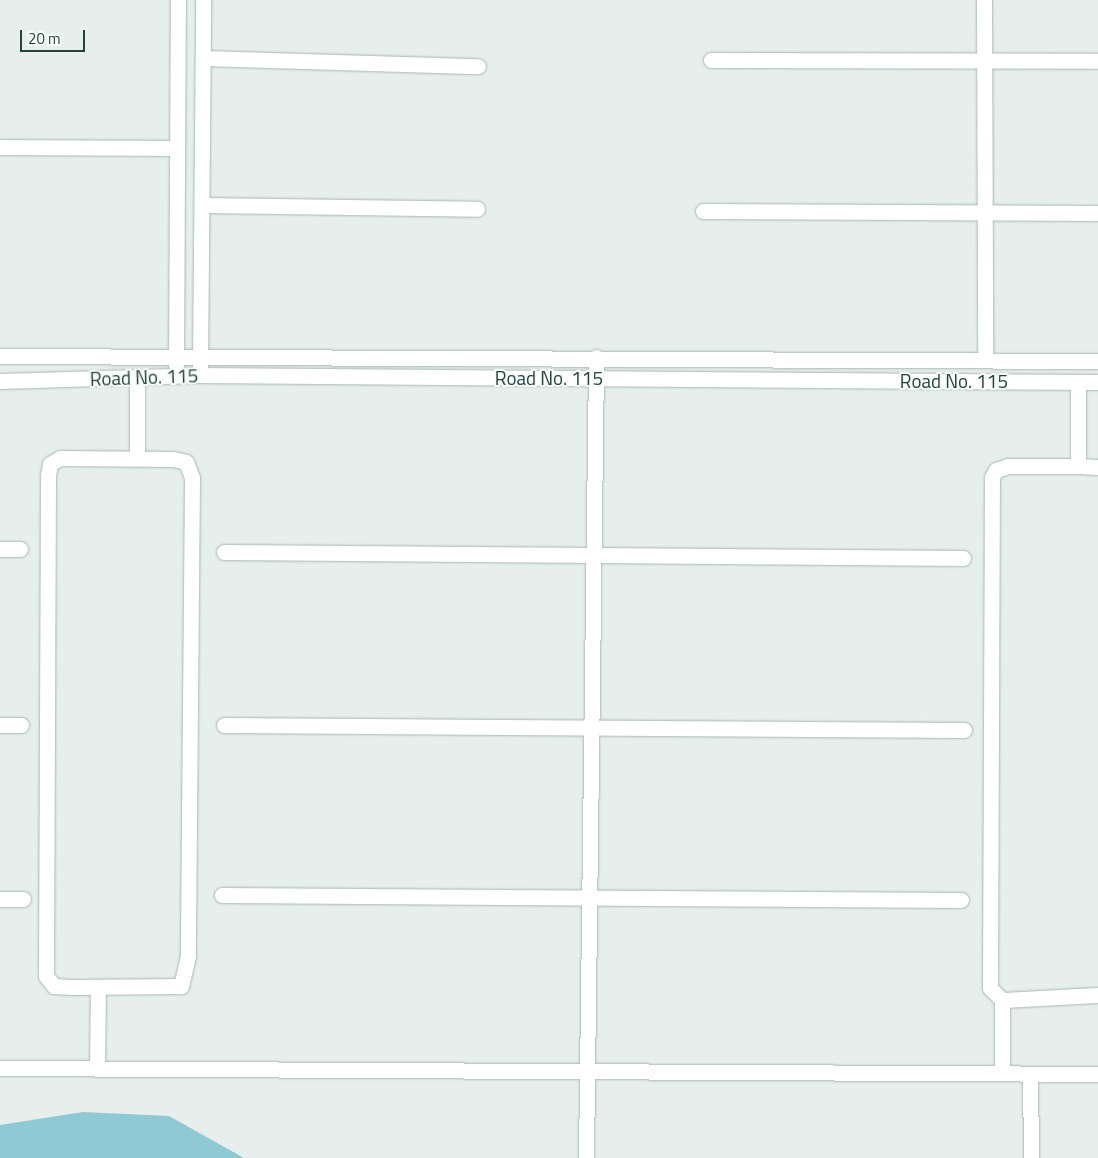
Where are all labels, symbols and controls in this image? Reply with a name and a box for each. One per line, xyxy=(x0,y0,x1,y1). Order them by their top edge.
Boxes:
scale bar xyxy=(22,20,88,52)
text: 20 m xyxy=(28,27,61,50)
street label: Road No. 115 xyxy=(89,364,199,390)
street label: Road No. 115 xyxy=(495,367,603,389)
street label: Road No. 115 xyxy=(900,370,1008,392)

